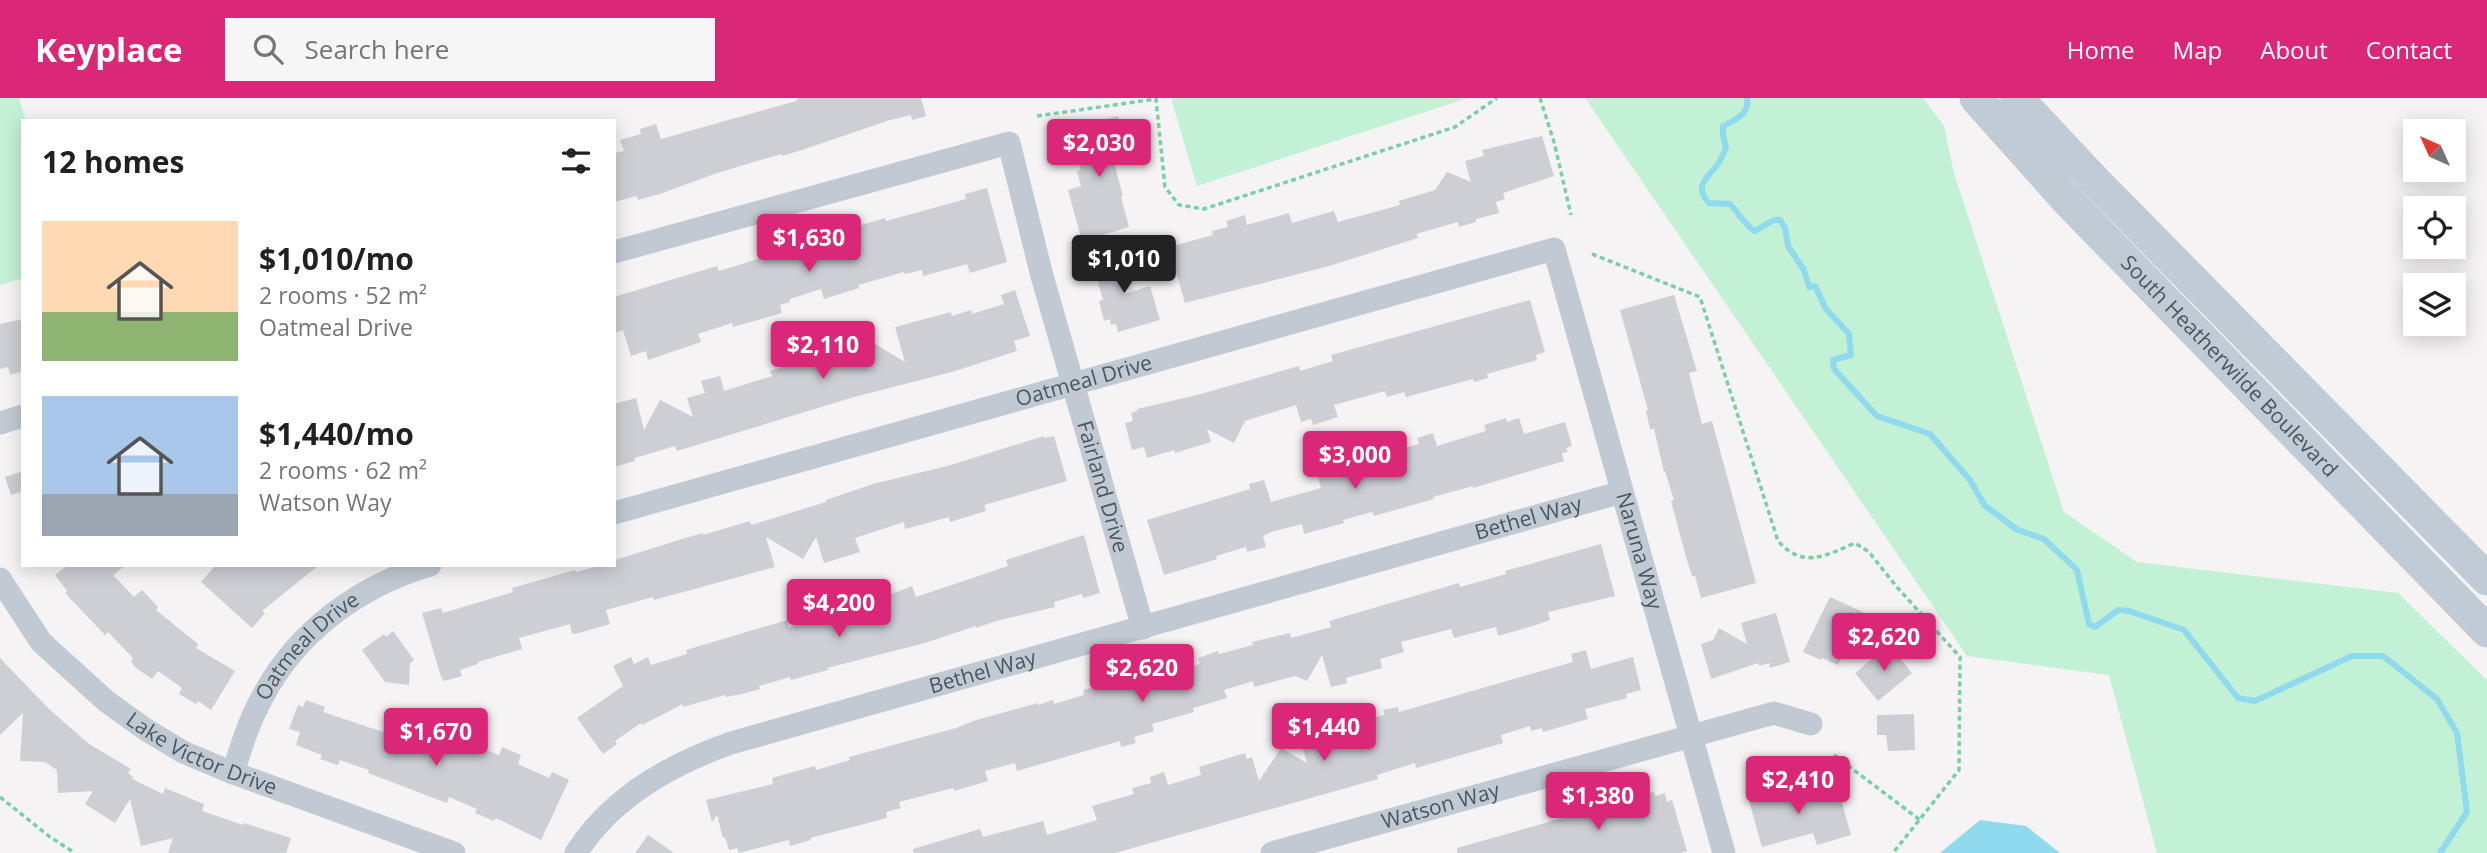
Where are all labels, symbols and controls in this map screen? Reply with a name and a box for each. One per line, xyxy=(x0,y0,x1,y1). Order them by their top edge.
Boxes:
search box xyxy=(225,18,715,81)
text: Keyplace xyxy=(35,27,183,72)
icon: search xyxy=(249,30,287,68)
text: Search here xyxy=(305,31,449,67)
text: Home xyxy=(2067,33,2135,66)
text: Map xyxy=(2173,33,2222,66)
text: About xyxy=(2260,33,2328,66)
text: Contact xyxy=(2366,33,2452,66)
north arrow xyxy=(2403,119,2466,182)
map controls xyxy=(2403,119,2466,336)
pin: $2,030 xyxy=(1042,120,1156,179)
text: $2,030 xyxy=(1063,126,1135,158)
text: 12 homes xyxy=(42,141,185,182)
icon: filters xyxy=(557,142,595,180)
button: locate xyxy=(2403,196,2466,259)
pin: $1,630 xyxy=(752,214,866,274)
text: $1,630 xyxy=(773,221,845,253)
pin: $1,010 xyxy=(1067,236,1181,295)
text: $1,010/mo xyxy=(259,238,414,279)
text: $1,010 xyxy=(1088,242,1160,274)
icon: home xyxy=(98,249,182,333)
street label: South Heatherwilde Boulevard xyxy=(2115,249,2344,483)
button: layers xyxy=(2403,273,2466,336)
text: 2 rooms · 52 m² xyxy=(259,279,427,311)
text: Oatmeal Drive xyxy=(259,311,413,343)
pin: $2,110 xyxy=(766,322,880,381)
text: $2,110 xyxy=(787,328,859,360)
street label: Oatmeal Drive xyxy=(1012,348,1155,413)
text: $1,440/mo xyxy=(259,413,414,454)
street label: Fairland Drive xyxy=(1071,417,1136,556)
icon: home xyxy=(98,424,182,508)
pin: $3,000 xyxy=(1298,432,1412,491)
text: $3,000 xyxy=(1319,438,1391,470)
text: 2 rooms · 62 m² xyxy=(259,454,427,486)
text: Watson Way xyxy=(259,486,392,518)
street label: Bethel Way xyxy=(1471,489,1585,546)
street label: Naruna Way xyxy=(1610,489,1670,613)
pin: $4,200 xyxy=(782,580,896,639)
street label: Oatmeal Drive xyxy=(248,585,364,705)
text: $4,200 xyxy=(803,586,875,618)
pin: $2,620 xyxy=(1827,614,1941,673)
text: $2,620 xyxy=(1848,620,1920,652)
street label: Bethel Way xyxy=(926,643,1040,700)
pin: $2,620 xyxy=(1085,644,1199,704)
text: $2,620 xyxy=(1106,651,1178,683)
pin: $1,440 xyxy=(1267,704,1381,763)
street label: Lake Victor Drive xyxy=(121,705,281,801)
pin: $1,670 xyxy=(379,708,493,768)
text: $1,440 xyxy=(1288,710,1360,742)
text: $1,670 xyxy=(400,715,472,747)
pin: $2,410 xyxy=(1741,756,1855,816)
text: $2,410 xyxy=(1762,763,1834,795)
pin: $1,380 xyxy=(1541,772,1655,832)
street label: Watson Way xyxy=(1378,775,1503,835)
text: $1,380 xyxy=(1562,779,1634,811)

